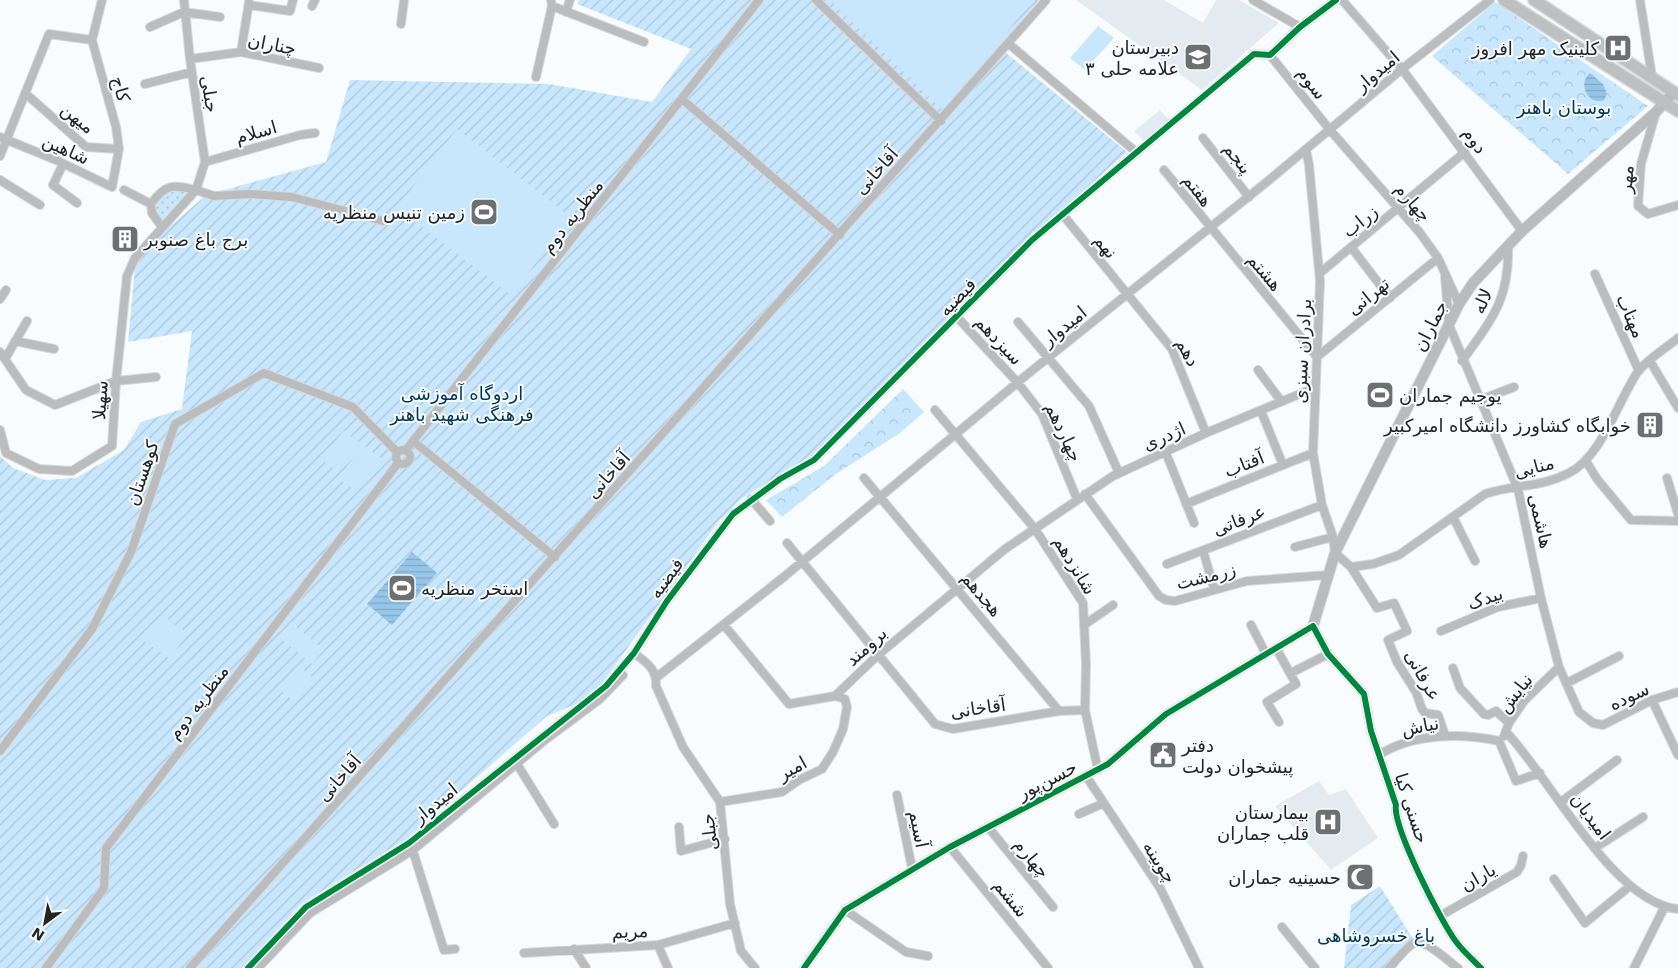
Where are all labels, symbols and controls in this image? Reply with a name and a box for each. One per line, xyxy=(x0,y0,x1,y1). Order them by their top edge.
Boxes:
street label: چناران xyxy=(246,29,298,59)
hospital icon: کلینیک مهر افروز xyxy=(1603,33,1633,63)
place label: دبیرستان علامه حلی ۳ xyxy=(1085,37,1179,79)
place label: کلینیک مهر افروز xyxy=(1471,38,1599,60)
school or university icon: دبیرستان علامه حلی ۳ xyxy=(1183,42,1213,72)
street label: امیدوار xyxy=(1350,46,1404,97)
street label: سوم xyxy=(1292,63,1331,104)
street label: کاج xyxy=(106,74,135,105)
street label: جبلی xyxy=(197,74,223,114)
park label: بوستان باهنر xyxy=(1516,97,1611,119)
street label: میهن xyxy=(56,98,99,139)
street label: اسلام xyxy=(233,116,279,148)
street label: دوم xyxy=(1457,123,1492,158)
street label: شاهین xyxy=(39,129,93,170)
street label: پنجم xyxy=(1218,138,1257,178)
street label: آقاخانی xyxy=(849,142,903,199)
street label: مهر xyxy=(1614,164,1639,195)
street label: هفتم xyxy=(1178,169,1217,211)
street label: منظریه دوم xyxy=(537,175,608,258)
street label: چهارم xyxy=(1390,178,1436,226)
sports icon: زمین تنیس منظریه xyxy=(469,197,499,227)
street label: زراب xyxy=(1338,200,1382,242)
place label: زمین تنیس منظریه xyxy=(323,202,465,224)
building icon: برج باغ صنوبر xyxy=(110,224,140,254)
place label: برج باغ صنوبر xyxy=(143,229,248,251)
street label: نهم xyxy=(1089,230,1122,263)
street label: هشتم xyxy=(1242,249,1287,296)
street label: تهرانی xyxy=(1343,273,1394,320)
street label: فیضیه xyxy=(934,274,980,320)
street label: لاله xyxy=(1467,285,1497,317)
street label: مهتاب xyxy=(1611,291,1650,342)
street label: جماران xyxy=(1408,297,1452,355)
street label: برادران سبزی xyxy=(1289,298,1316,404)
street label: امیدوار xyxy=(1036,302,1091,352)
street label: سیزدهم xyxy=(970,311,1027,370)
street label: دهم xyxy=(1171,334,1204,370)
street label: سهیلا xyxy=(88,380,113,421)
sports icon: یوجیم جماران xyxy=(1365,380,1395,410)
park label: اردوگاه آموزشی فرهنگی شهید باهنر xyxy=(389,382,534,426)
place label: یوجیم جماران xyxy=(1399,385,1502,407)
street label: چهاردهم xyxy=(1040,399,1087,465)
building icon: خوابگاه کشاورز دانشگاه امیرکبیر xyxy=(1635,410,1665,440)
place label: خوابگاه کشاورز دانشگاه امیرکبیر xyxy=(1383,415,1631,437)
street label: اژدری xyxy=(1139,417,1189,455)
street label: کوهستان xyxy=(121,437,164,509)
street label: آفتاب xyxy=(1220,445,1268,482)
street label: آقاخانی xyxy=(581,446,635,503)
street label: منایی xyxy=(1512,452,1556,482)
street label: هاشمی xyxy=(1525,492,1557,550)
street label: عرفاتی xyxy=(1210,500,1269,541)
street label: شانزدهم xyxy=(1048,532,1101,599)
street label: فیضیه xyxy=(644,554,688,602)
street label: زرمشت xyxy=(1174,558,1238,594)
street label: هجدهم xyxy=(956,567,1007,621)
sports icon: استخر منظریه xyxy=(387,573,417,603)
place label: استخر منظریه xyxy=(421,578,528,600)
street label: بیدک xyxy=(1465,582,1505,614)
street label: برومند xyxy=(841,622,892,671)
street label: عرفانی xyxy=(1400,646,1445,705)
street label: منظریه دوم xyxy=(163,661,234,744)
street label: نیایش xyxy=(1493,669,1537,717)
street label: سوده xyxy=(1606,678,1653,715)
street label: آقاخانی xyxy=(949,693,1008,722)
street label: نیاش xyxy=(1399,712,1441,740)
place label: دفتر پیشخوان دولت xyxy=(1181,735,1293,778)
public building icon: دفتر پیشخوان دولت xyxy=(1148,740,1178,770)
street label: آقاخانی xyxy=(312,749,366,806)
street label: امیر xyxy=(773,752,811,786)
street label: حسن‌پور xyxy=(1013,756,1081,805)
street label: حسنی کیا xyxy=(1391,770,1433,846)
street label: امیدوار xyxy=(407,779,462,829)
street label: امیدیان xyxy=(1567,788,1615,844)
place label: بیمارستان قلب جماران xyxy=(1217,802,1309,844)
hospital icon: بیمارستان قلب جماران xyxy=(1313,807,1343,837)
street label: آسیم xyxy=(904,808,934,851)
street label: جبلی xyxy=(696,812,722,852)
street label: چهارم xyxy=(1009,834,1054,883)
street label: چوبینه xyxy=(1138,837,1181,888)
street label: یاران xyxy=(1457,859,1499,895)
mosque icon: حسینیه جماران xyxy=(1345,862,1375,892)
place label: حسینیه جماران xyxy=(1228,867,1341,888)
street label: ششم xyxy=(988,875,1033,922)
north arrow xyxy=(20,898,70,948)
street label: مریم xyxy=(611,920,649,943)
text: N xyxy=(29,924,47,944)
park label: باغ خسروشاهی xyxy=(1317,925,1435,947)

